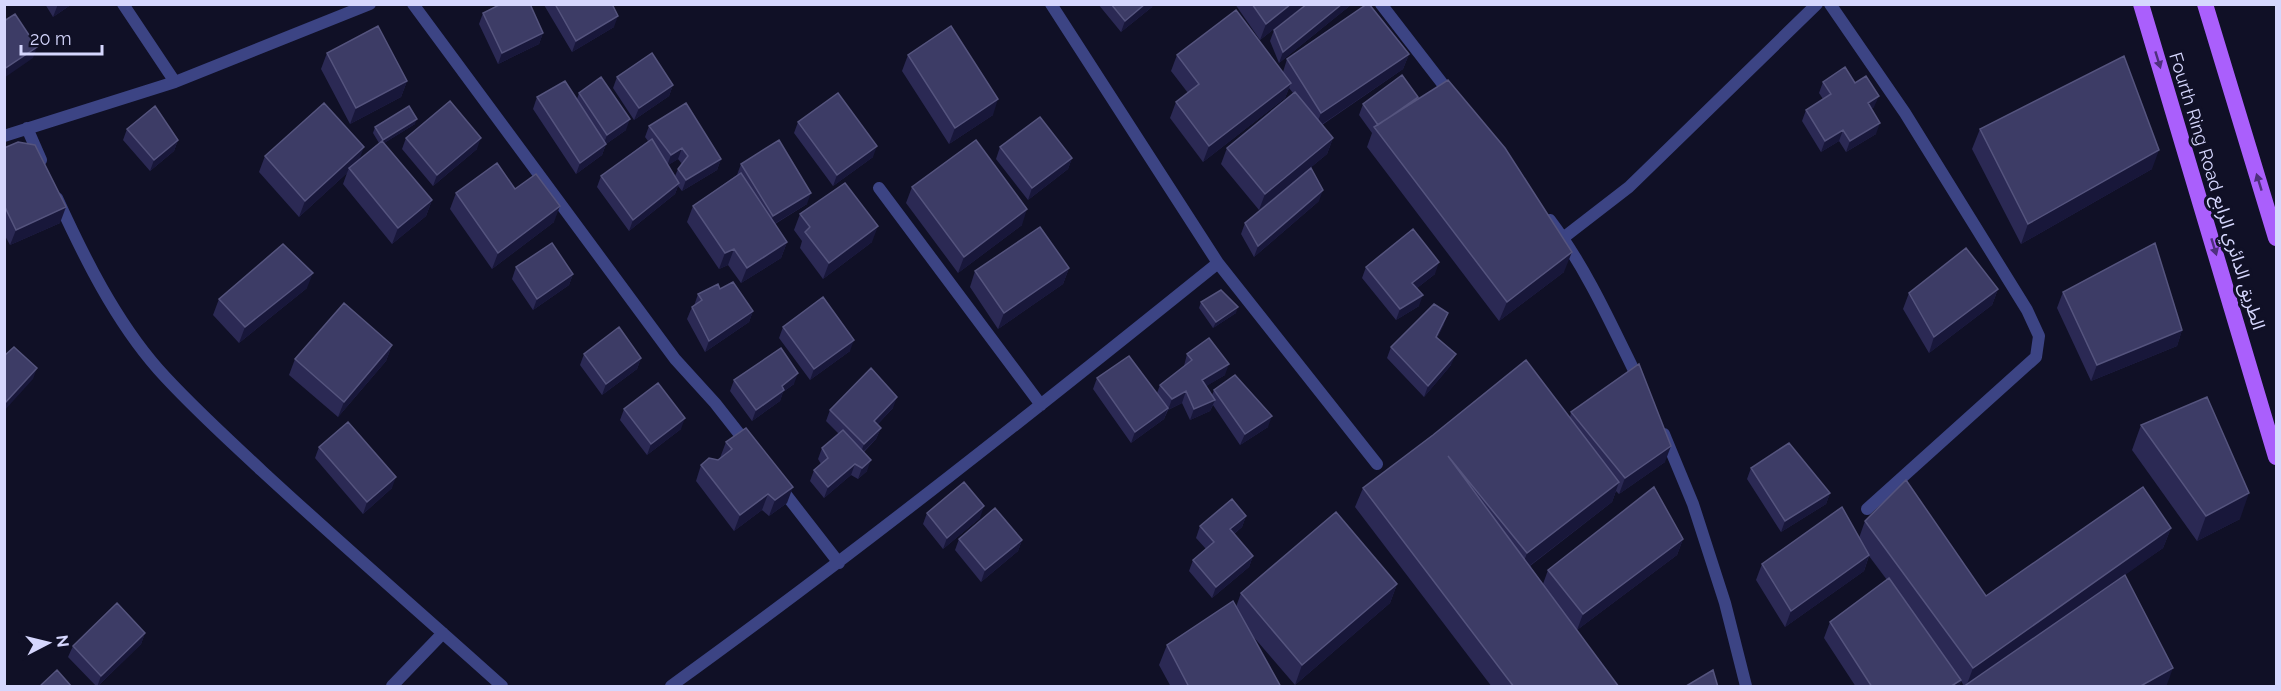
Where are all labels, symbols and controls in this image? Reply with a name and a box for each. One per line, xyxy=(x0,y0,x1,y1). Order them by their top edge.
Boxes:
scale bar xyxy=(21,18,102,56)
text: 20 m xyxy=(30,28,72,49)
street label: Fourth Ring Road الطريق الدائري الرابع xyxy=(2161,50,2270,333)
one-way arrow xyxy=(2154,52,2163,70)
one-way arrow xyxy=(2254,173,2263,191)
one-way arrow xyxy=(2210,238,2219,256)
north arrow xyxy=(18,613,78,673)
text: N xyxy=(52,634,73,648)

